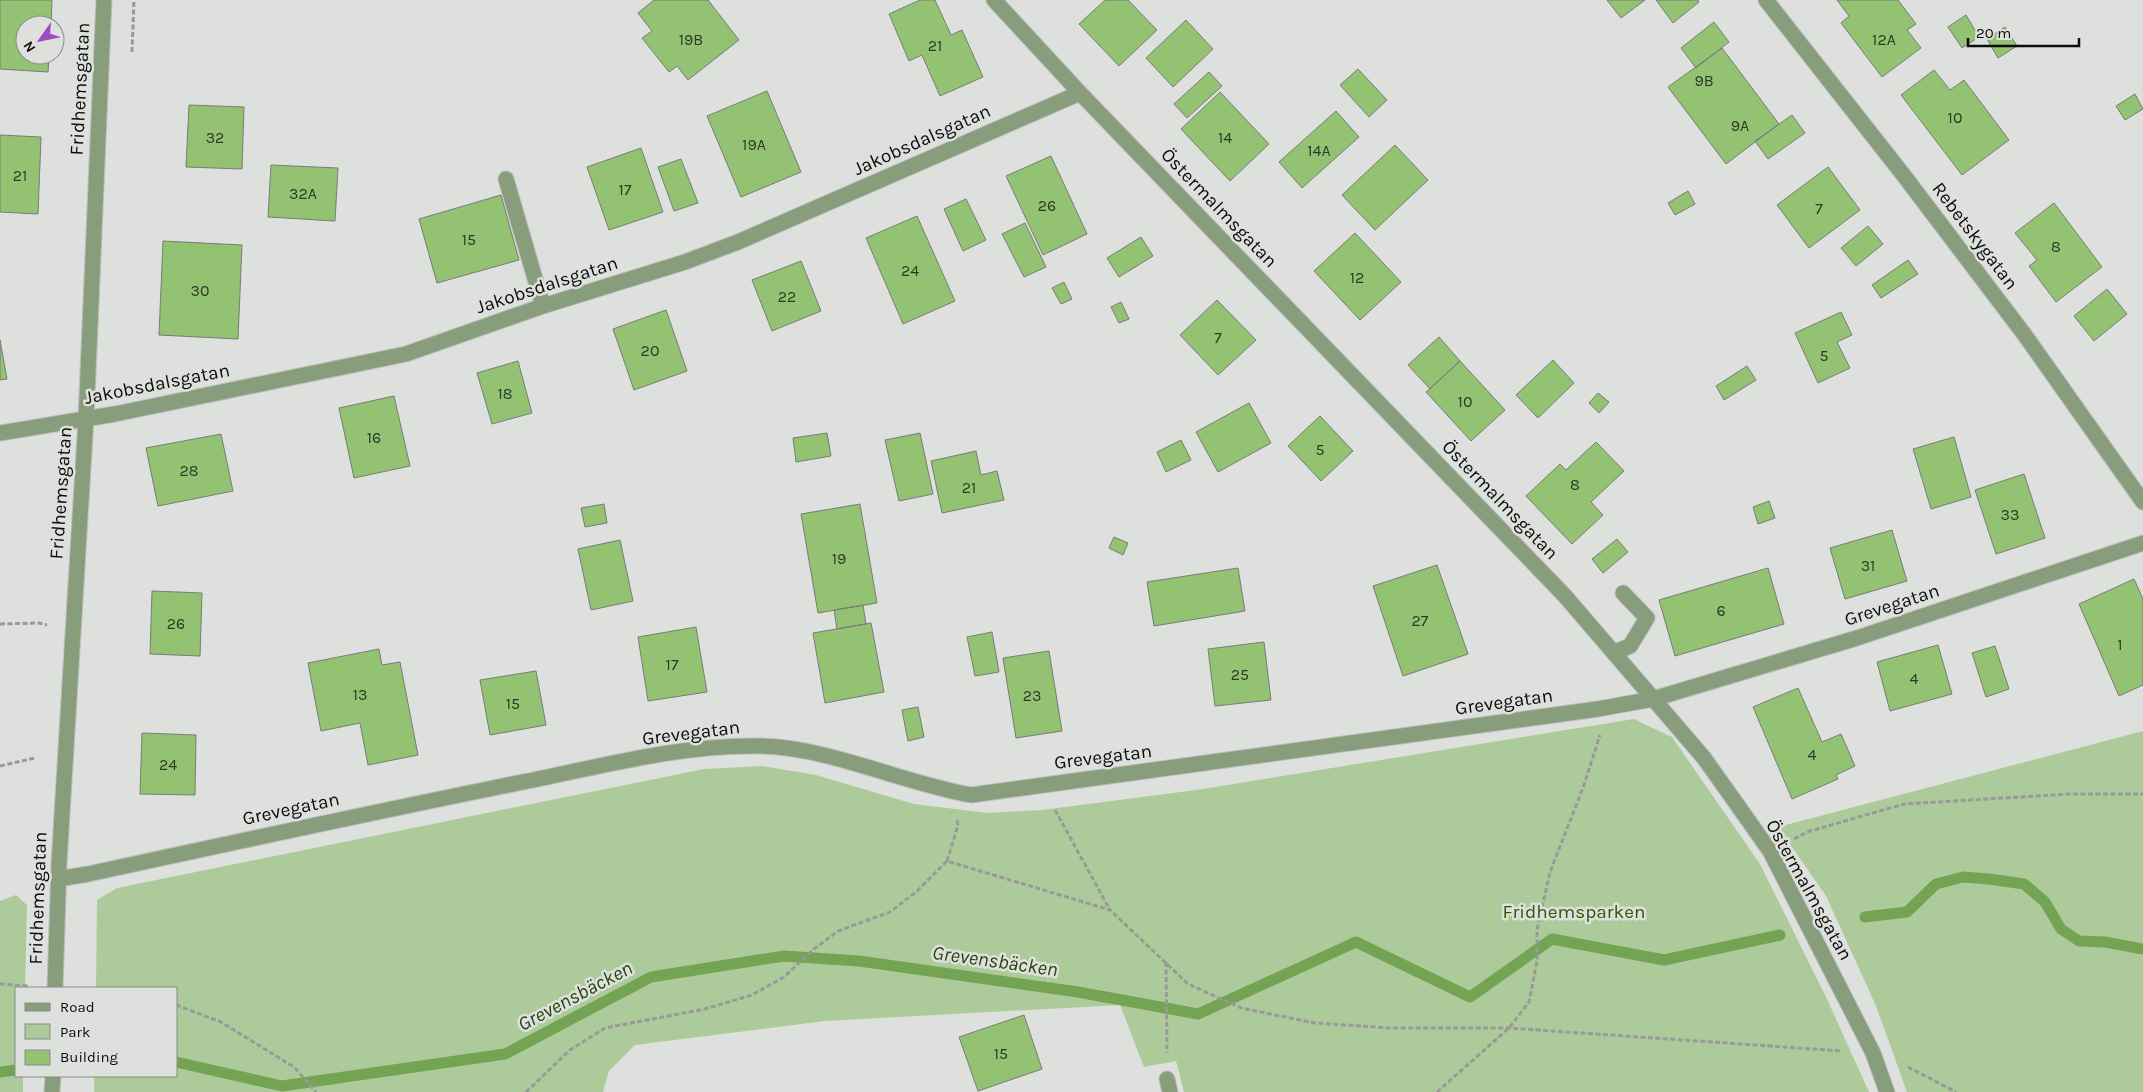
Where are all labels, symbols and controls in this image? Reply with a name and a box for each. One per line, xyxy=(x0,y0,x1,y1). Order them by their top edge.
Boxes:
north arrow xyxy=(15,15,65,65)
scale bar xyxy=(1968,15,2079,47)
street label: Fridhemsgatan xyxy=(66,22,94,156)
text: 20 m xyxy=(1976,24,2011,42)
house number: 19B xyxy=(679,30,703,49)
house number: 12A xyxy=(1872,30,1896,49)
house number: 21 xyxy=(928,36,942,55)
text: N xyxy=(20,38,39,56)
house number: 9B xyxy=(1694,71,1714,90)
street label: Jakobsdalsgatan xyxy=(850,100,994,180)
house number: 10 xyxy=(1948,108,1962,127)
house number: 9A xyxy=(1731,116,1749,135)
house number: 32 xyxy=(206,128,224,147)
house number: 14 xyxy=(1218,128,1232,147)
house number: 19A xyxy=(742,135,766,154)
house number: 14A xyxy=(1307,141,1331,160)
street label: Östermalmsgatan xyxy=(1156,144,1282,272)
house number: 21 xyxy=(13,166,27,185)
street label: Rebetskygatan xyxy=(1927,178,2023,294)
house number: 17 xyxy=(619,180,632,199)
house number: 32A xyxy=(289,184,317,203)
house number: 26 xyxy=(1038,196,1056,215)
house number: 7 xyxy=(1815,199,1823,218)
house number: 15 xyxy=(462,230,476,249)
house number: 8 xyxy=(2051,237,2061,256)
street label: Jakobsdalsgatan xyxy=(473,252,621,318)
house number: 24 xyxy=(901,261,919,280)
house number: 12 xyxy=(1350,268,1364,287)
house number: 30 xyxy=(191,281,209,300)
house number: 22 xyxy=(778,287,796,306)
house number: 7 xyxy=(1214,328,1222,347)
house number: 20 xyxy=(641,341,659,360)
house number: 5 xyxy=(1819,346,1829,365)
street label: Jakobsdalsgatan xyxy=(82,359,232,409)
house number: 18 xyxy=(497,384,513,403)
house number: 10 xyxy=(1458,392,1472,411)
street label: Fridhemsgatan xyxy=(45,426,77,560)
house number: 16 xyxy=(367,428,381,447)
street label: Östermalmsgatan xyxy=(1437,436,1563,564)
house number: 5 xyxy=(1315,440,1325,459)
house number: 28 xyxy=(179,461,199,480)
house number: 8 xyxy=(1570,475,1580,494)
house number: 21 xyxy=(962,478,976,497)
house number: 33 xyxy=(2001,505,2019,524)
house number: 19 xyxy=(832,549,846,568)
house number: 31 xyxy=(1861,556,1875,575)
street label: Grevegatan xyxy=(1842,579,1942,631)
house number: 6 xyxy=(1716,601,1726,620)
house number: 27 xyxy=(1412,611,1429,630)
house number: 26 xyxy=(167,614,185,633)
house number: 1 xyxy=(2117,635,2123,654)
house number: 17 xyxy=(666,655,679,674)
house number: 25 xyxy=(1231,665,1249,684)
house number: 4 xyxy=(1910,669,1919,688)
street label: Grevegatan xyxy=(1454,684,1554,720)
house number: 13 xyxy=(353,685,367,704)
house number: 23 xyxy=(1023,686,1041,705)
house number: 15 xyxy=(506,694,520,713)
street label: Grevegatan xyxy=(641,716,741,750)
street label: Grevegatan xyxy=(1053,740,1153,774)
house number: 4 xyxy=(1808,745,1817,764)
house number: 24 xyxy=(159,755,177,774)
street label: Grevegatan xyxy=(241,788,341,830)
street label: Östermalmsgatan xyxy=(1761,816,1857,964)
street label: Fridhemsgatan xyxy=(25,831,51,965)
park label: Fridhemsparken xyxy=(1502,901,1646,923)
water label: Grevensbäcken xyxy=(931,941,1059,981)
water label: Grevensbäcken xyxy=(514,956,636,1036)
legend xyxy=(15,987,178,1077)
text: Road xyxy=(60,998,95,1016)
text: Park xyxy=(60,1023,90,1041)
house number: 15 xyxy=(994,1044,1008,1063)
text: Building xyxy=(60,1048,118,1066)

